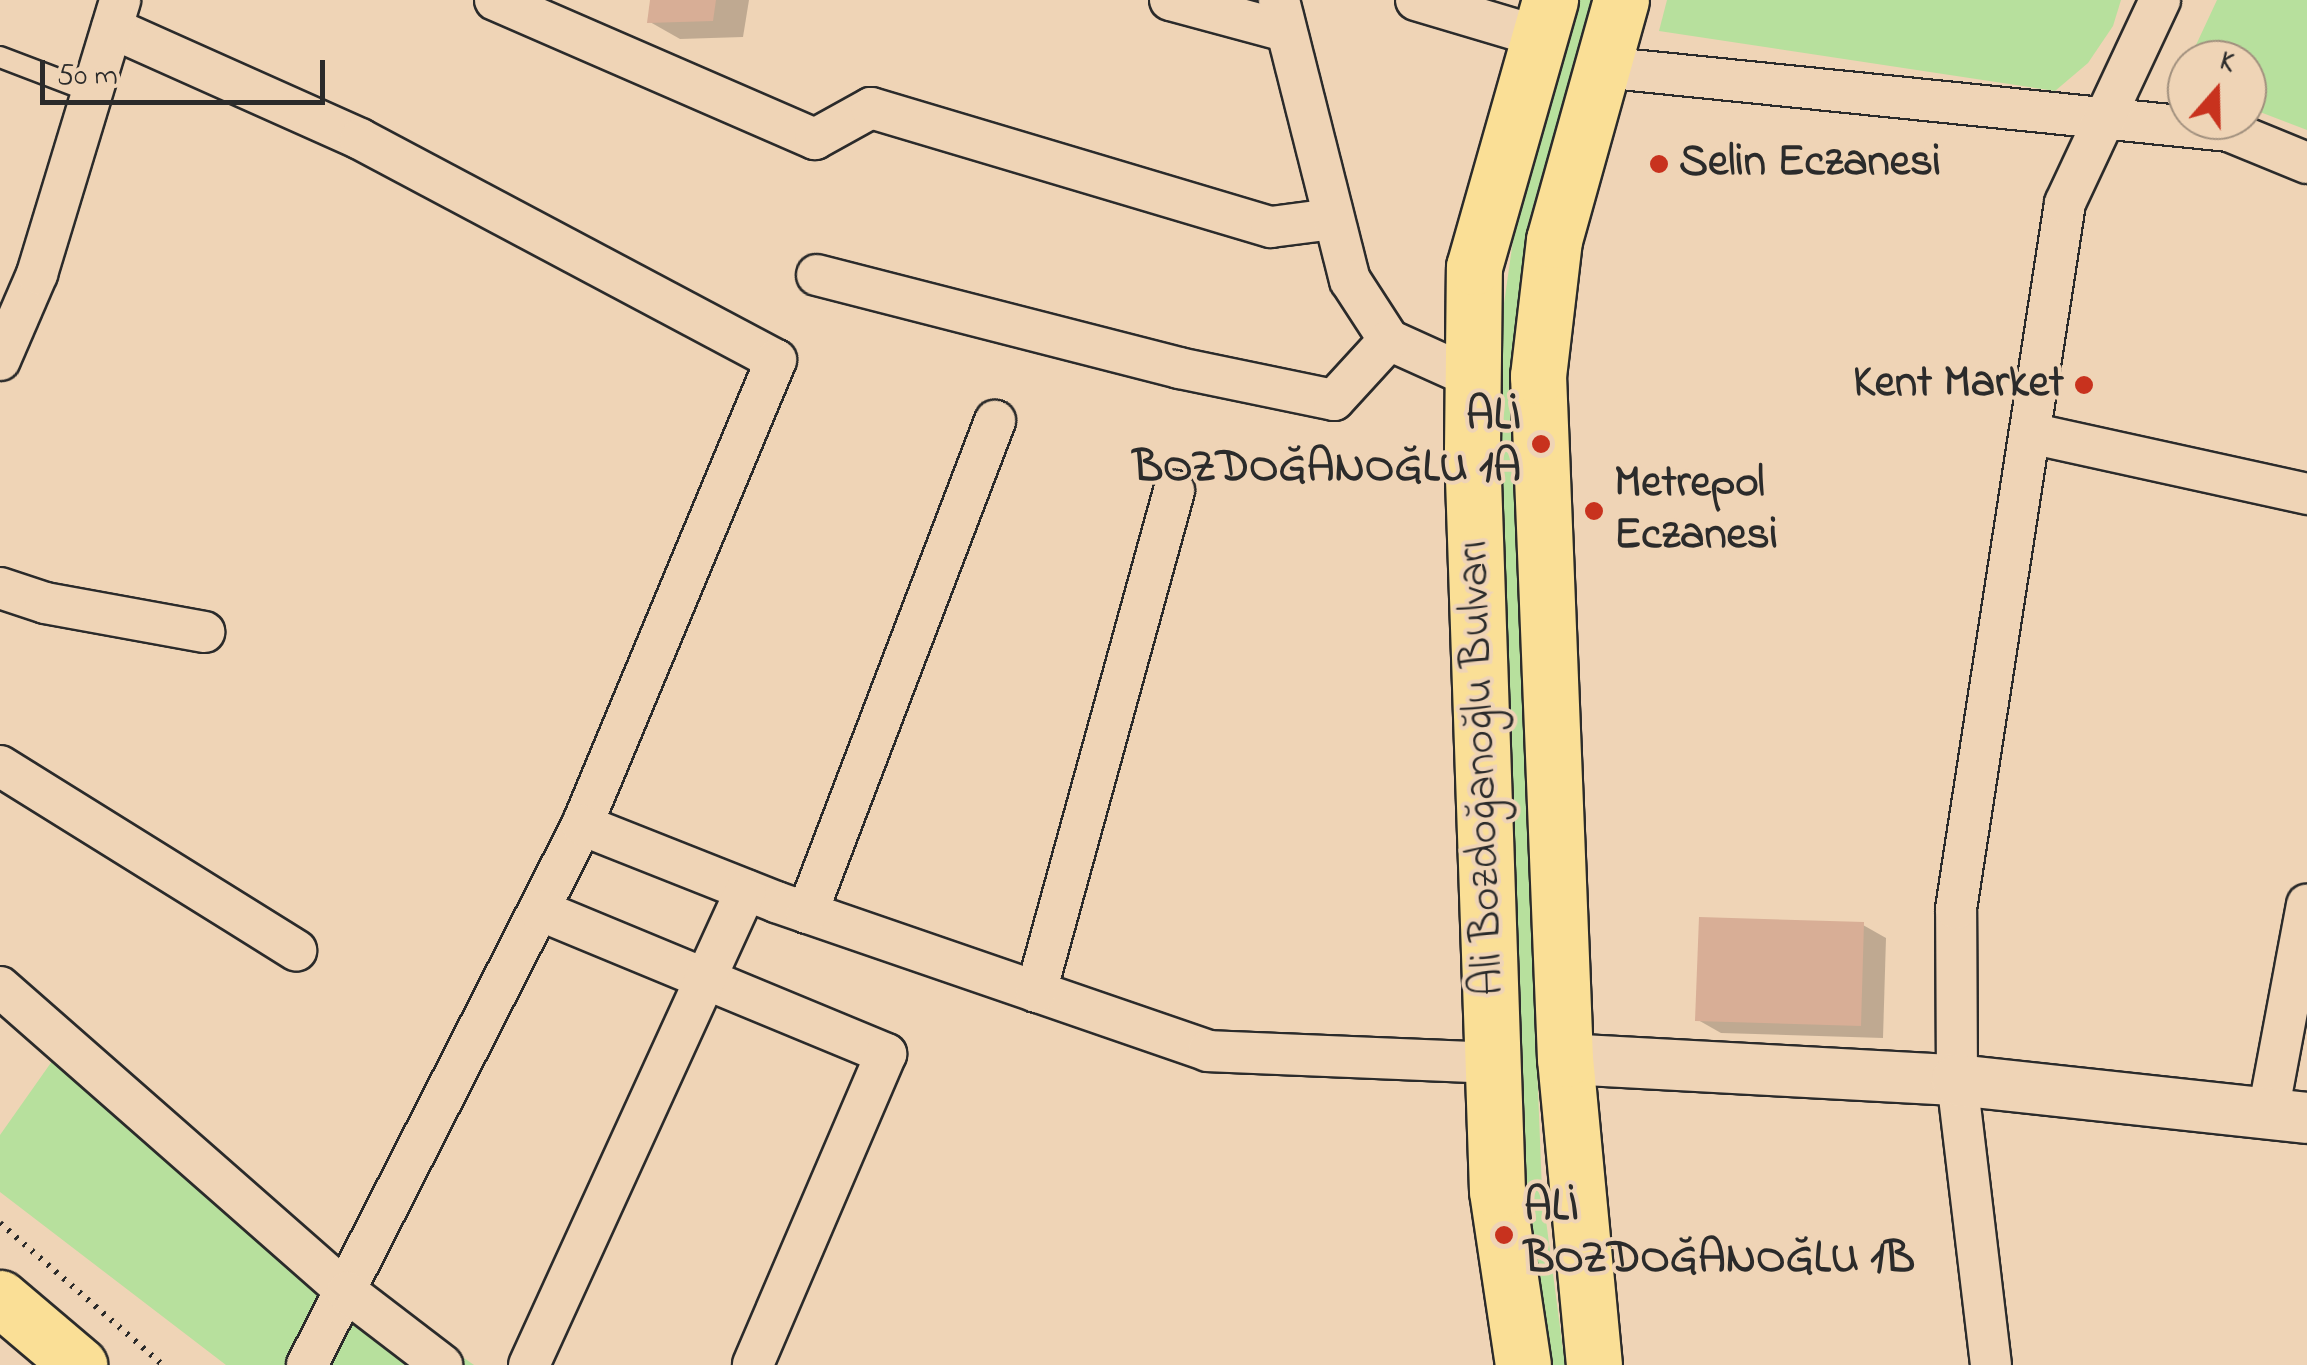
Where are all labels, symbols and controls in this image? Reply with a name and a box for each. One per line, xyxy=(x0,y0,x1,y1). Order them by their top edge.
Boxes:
scale bar xyxy=(45,40,330,102)
north arrow xyxy=(2167,40,2267,140)
text: K xyxy=(2213,42,2240,85)
text: 50 m xyxy=(57,55,118,99)
place label: Selin Eczanesi xyxy=(1679,137,1941,191)
marker: Selin Eczanesi xyxy=(1648,153,1670,175)
place label: Kent Market xyxy=(1853,358,2064,412)
marker: Kent Market xyxy=(2073,374,2095,396)
place label: ALİ BOZDOĞANOĞLU 1A xyxy=(1133,391,1521,497)
marker: ALİ BOZDOĞANOĞLU 1A xyxy=(1530,433,1552,455)
place label: Metrepol Eczanesi xyxy=(1614,458,1778,564)
marker: Metrepol Eczanesi xyxy=(1583,500,1605,522)
street label: Ali Bozdoğanoğlu Bulvarı xyxy=(1448,539,1518,997)
place label: ALİ BOZDOĞANOĞLU 1B xyxy=(1524,1182,1915,1288)
marker: ALİ BOZDOĞANOĞLU 1B xyxy=(1493,1224,1515,1246)

